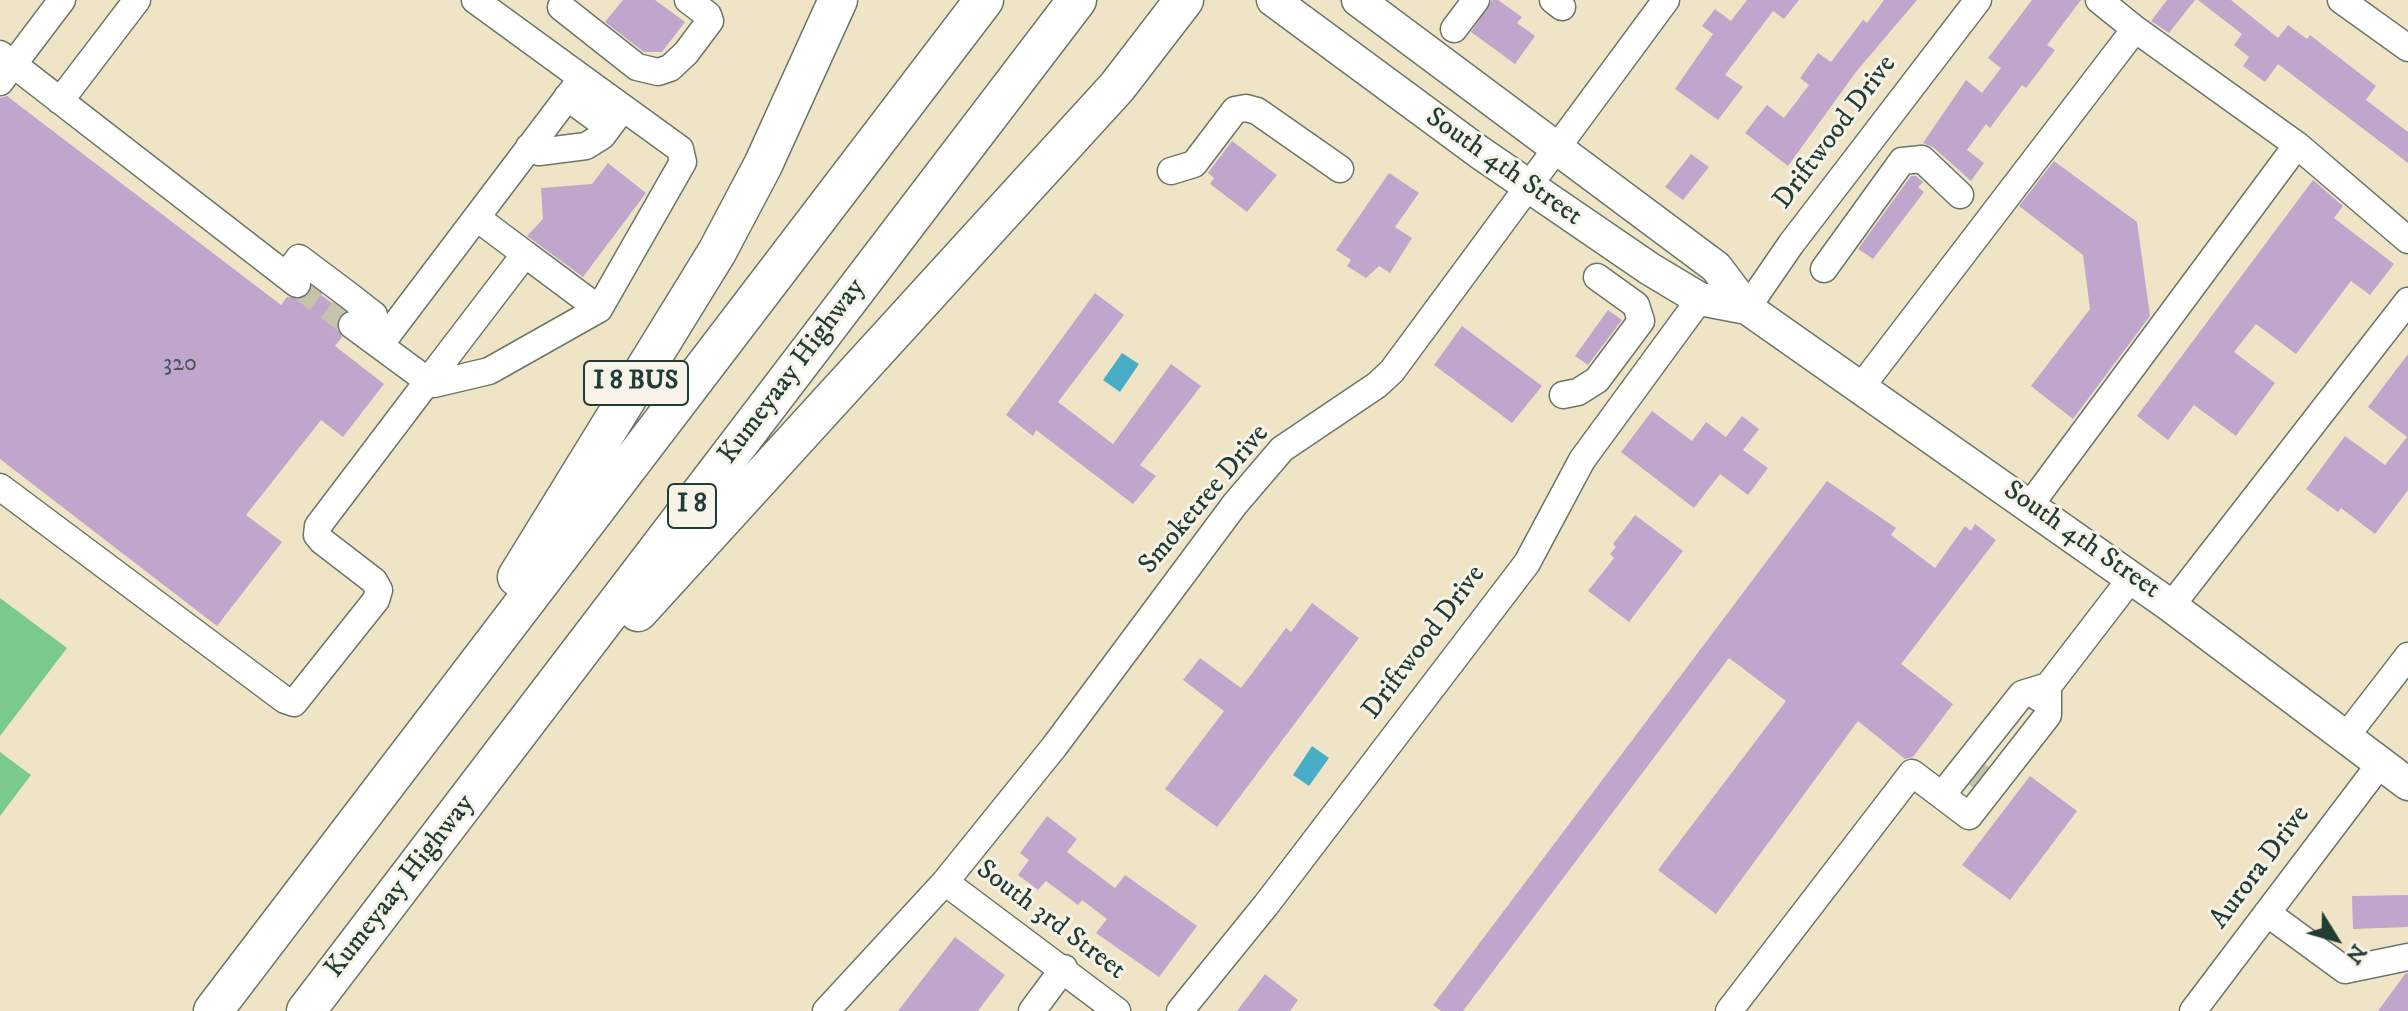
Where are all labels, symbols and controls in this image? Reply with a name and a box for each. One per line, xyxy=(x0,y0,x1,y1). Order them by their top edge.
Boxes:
street label: Driftwood Drive xyxy=(1767,49,1905,217)
street label: South 4th Street xyxy=(1418,102,1588,234)
street label: Kumeyaay Highway xyxy=(712,273,874,471)
house number: 320 xyxy=(163,351,197,379)
road number: I 8 BUS xyxy=(584,361,688,405)
street label: Smoketree Drive xyxy=(1133,418,1277,582)
street label: South 4th Street xyxy=(1996,475,2166,607)
road number: I 8 xyxy=(668,484,716,528)
street label: Driftwood Drive xyxy=(1356,559,1494,727)
street label: Kumeyaay Highway xyxy=(319,789,483,985)
street label: Aurora Drive xyxy=(2204,800,2318,936)
street label: South 3rd Street xyxy=(969,854,1131,988)
north arrow xyxy=(2296,899,2376,979)
text: N xyxy=(2339,938,2372,969)

